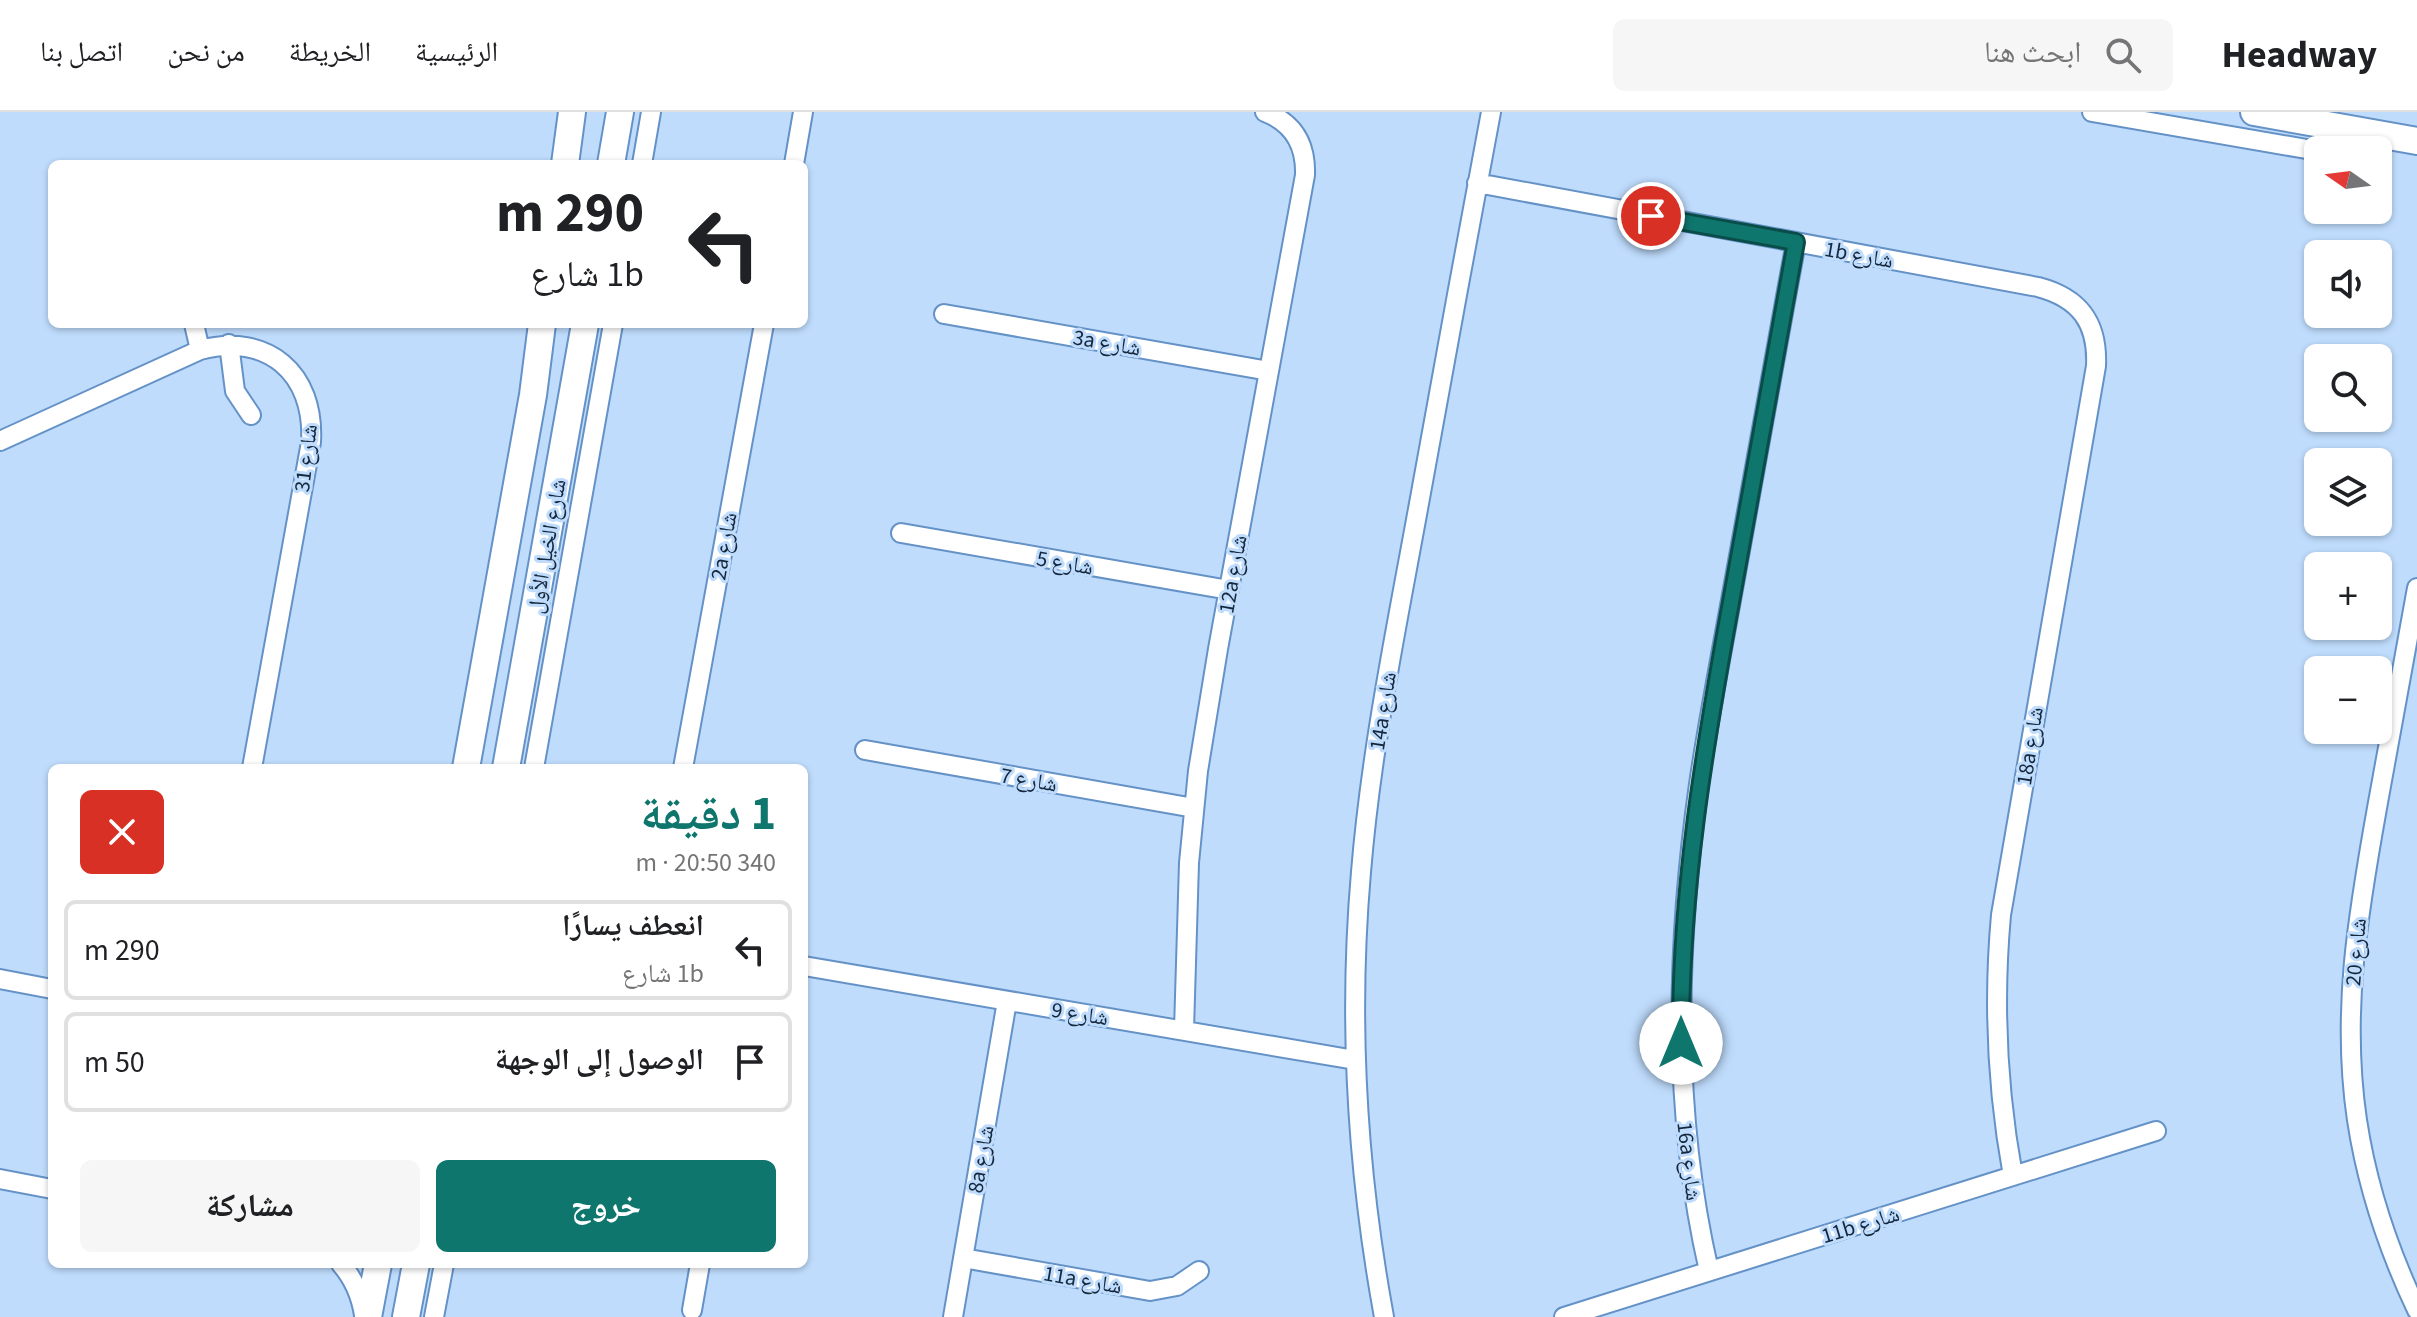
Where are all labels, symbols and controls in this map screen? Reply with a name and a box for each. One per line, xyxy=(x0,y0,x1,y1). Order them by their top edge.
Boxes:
search box xyxy=(1613,19,2173,91)
text: Headway xyxy=(2221,28,2377,82)
text: ابحث هنا xyxy=(1984,31,2081,74)
text: اتصل بنا xyxy=(40,32,123,72)
text: من نحن xyxy=(167,32,245,72)
text: الخريطة xyxy=(289,32,371,72)
text: الرئيسية xyxy=(415,32,498,72)
icon: search xyxy=(2101,33,2145,77)
north arrow xyxy=(2304,136,2392,224)
map controls xyxy=(2304,136,2392,744)
text: 290 m xyxy=(496,174,644,253)
pin xyxy=(1617,182,1685,250)
icon: left xyxy=(672,192,776,296)
icon: arrive xyxy=(1629,194,1673,238)
street label: 1b شارع xyxy=(1822,233,1896,277)
button: sound xyxy=(2304,240,2392,328)
text: 1b شارع xyxy=(531,249,644,300)
street label: 3a شارع xyxy=(1070,321,1143,365)
button: search xyxy=(2304,344,2392,432)
street label: شارع 31 xyxy=(286,422,326,494)
button: layers xyxy=(2304,448,2392,536)
street label: شارع الخيل الأول xyxy=(519,476,575,616)
street label: 2a شارع xyxy=(702,510,746,583)
street label: 12a شارع xyxy=(1210,532,1256,616)
street label: شارع 5 xyxy=(1034,542,1096,584)
button: + xyxy=(2304,552,2392,640)
button: − xyxy=(2304,656,2392,744)
street label: 14a شارع xyxy=(1361,670,1405,753)
street label: 18a شارع xyxy=(2008,705,2052,788)
street label: شارع 7 xyxy=(998,759,1060,801)
text: 1 دقيقة xyxy=(640,780,776,848)
button: close xyxy=(80,790,164,874)
text: 340 m · 20:50 xyxy=(635,844,776,881)
text: انعطف يسارًا xyxy=(562,904,704,947)
street label: شارع 20 xyxy=(2337,917,2375,987)
icon: left xyxy=(728,928,772,972)
text: 290 m xyxy=(84,929,160,972)
text: 1b شارع xyxy=(622,955,704,992)
street label: شارع 9 xyxy=(1049,994,1111,1034)
position arrow xyxy=(1639,1001,1723,1085)
text: الوصول إلى الوجهة xyxy=(495,1038,704,1081)
icon: arrive xyxy=(728,1040,772,1084)
text: 50 m xyxy=(84,1041,145,1084)
street label: 16a شارع xyxy=(1668,1120,1710,1202)
street label: 8a شارع xyxy=(959,1123,1003,1196)
button: مشاركة xyxy=(80,1160,420,1252)
button: خروج xyxy=(436,1160,776,1252)
street label: 11b شارع xyxy=(1817,1198,1903,1252)
street label: 11a شارع xyxy=(1041,1257,1125,1303)

